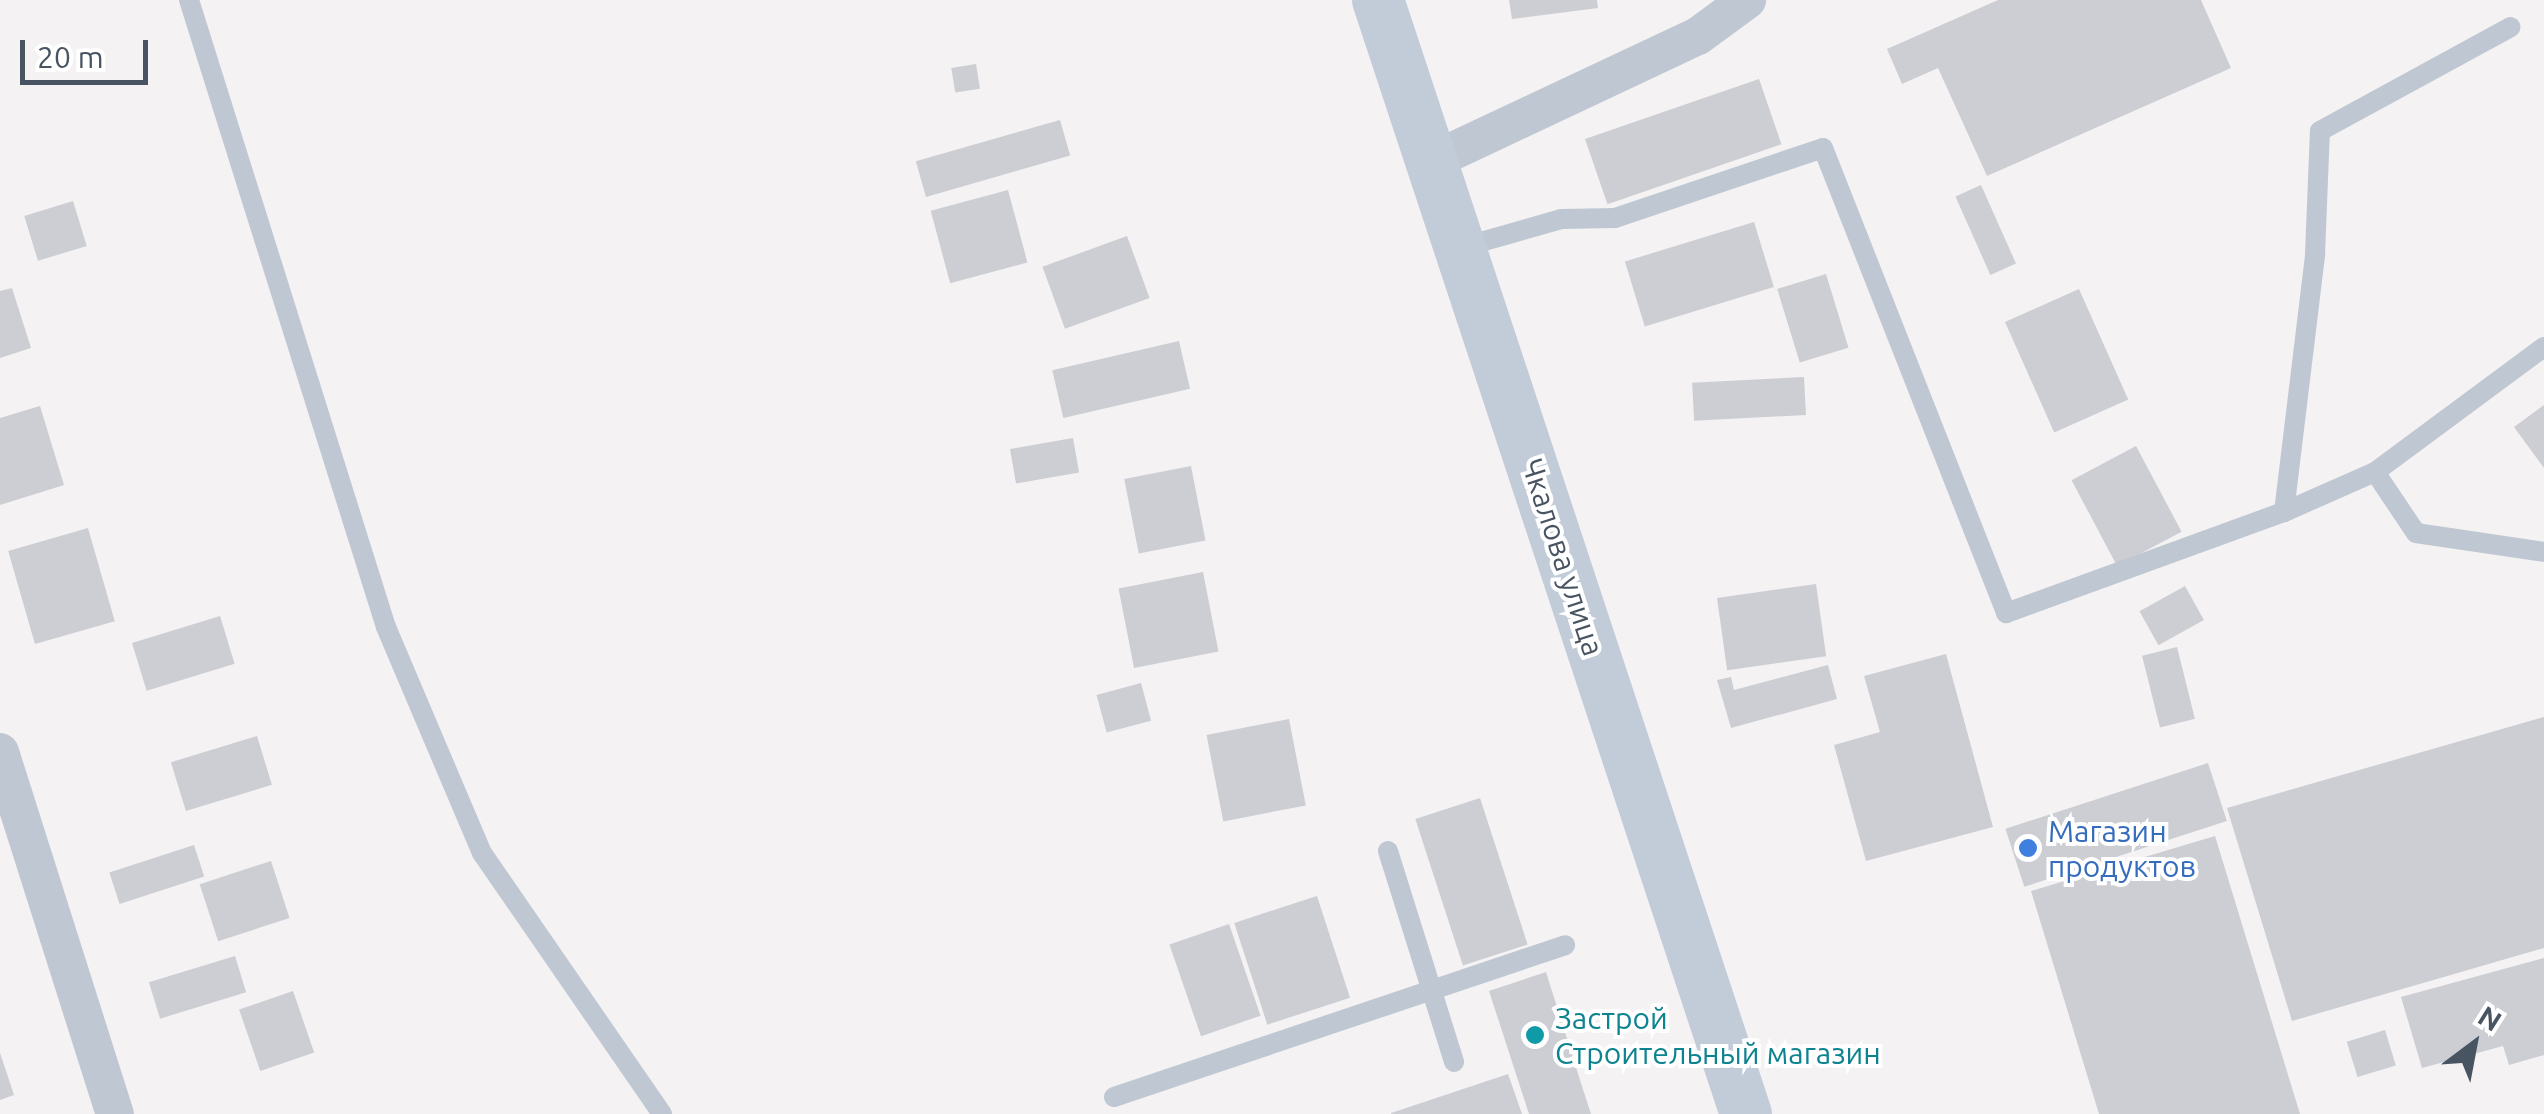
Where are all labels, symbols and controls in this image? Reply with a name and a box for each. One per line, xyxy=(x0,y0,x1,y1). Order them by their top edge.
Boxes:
scale bar xyxy=(25,20,152,82)
text: 20 m xyxy=(37,40,104,74)
street label: Чкалова улица xyxy=(1514,454,1612,660)
place label: Магазин продуктов xyxy=(2048,813,2196,884)
marker: Магазин продуктов xyxy=(2017,837,2039,859)
north arrow xyxy=(2424,994,2524,1094)
text: N xyxy=(2473,999,2507,1037)
place label: Застрой Строительный магазин xyxy=(1555,1000,1881,1070)
marker: Застрой Строительный магазин xyxy=(1524,1024,1546,1046)

